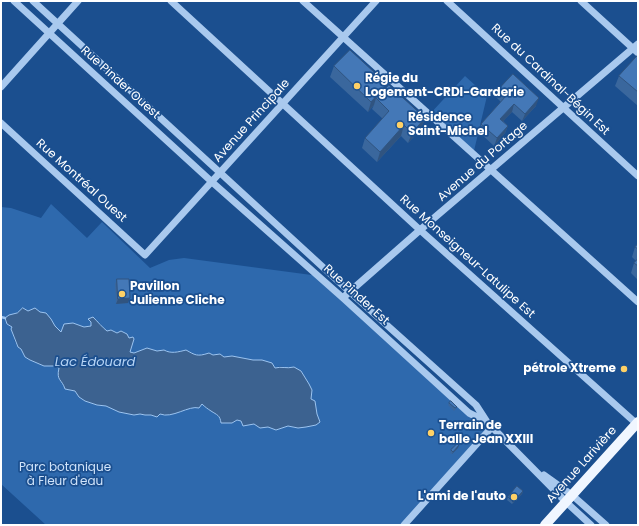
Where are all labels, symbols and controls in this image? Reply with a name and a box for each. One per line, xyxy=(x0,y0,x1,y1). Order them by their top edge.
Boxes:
street label: Rue du Cardinal-Bégin Est xyxy=(488,21,612,139)
street label: Rue Pinder Ouest xyxy=(77,44,163,122)
place label: Régie du Logement-CRDI-Garderie xyxy=(365,72,524,100)
street label: Avenue Principale xyxy=(211,76,293,166)
marker: Régie du Logement-CRDI-Garderie xyxy=(352,81,362,91)
place label: Résidence Saint-Michel xyxy=(408,111,488,139)
street label: Avenue du Portage xyxy=(435,119,531,205)
marker: Résidence Saint-Michel xyxy=(395,120,405,130)
street label: Rue Montréal Ouest xyxy=(33,136,129,226)
street label: Rue Monseigneur-Latulipe Est xyxy=(397,193,537,321)
street label: Rue Pinder Est xyxy=(320,262,392,328)
place label: Pavillon Julienne Cliche xyxy=(130,280,225,308)
marker: Pavillon Julienne Cliche xyxy=(117,289,127,299)
water label: Lac Édouard xyxy=(55,355,135,371)
place label: pétrole Xtreme xyxy=(523,362,616,376)
marker: pétrole Xtreme xyxy=(619,364,629,374)
place label: Terrain de balle Jean XXIII xyxy=(439,419,533,447)
street label: Avenue Larivière xyxy=(544,424,620,506)
marker: Terrain de balle Jean XXIII xyxy=(426,428,436,438)
park label: Parc botanique à Fleur d'eau xyxy=(19,461,111,489)
place label: L'ami de l'auto xyxy=(418,490,506,504)
marker: L'ami de l'auto xyxy=(509,492,519,502)

